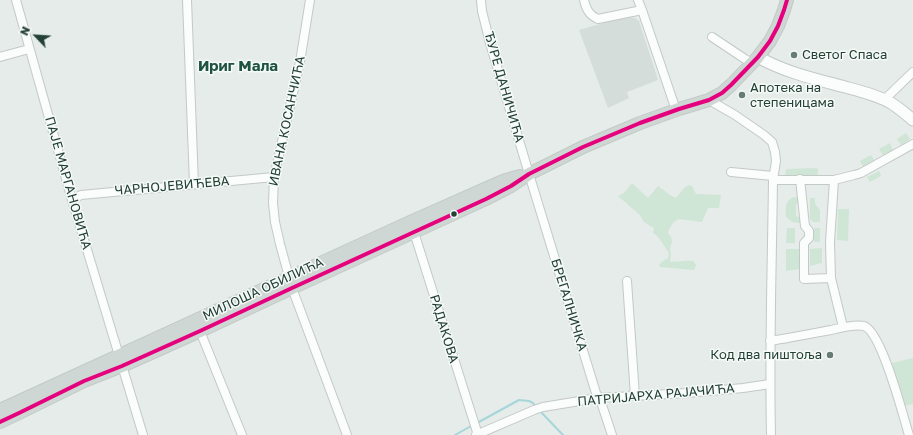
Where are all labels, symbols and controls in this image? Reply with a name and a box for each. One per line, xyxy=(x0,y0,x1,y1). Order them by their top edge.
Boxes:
north arrow xyxy=(16,16,56,56)
text: N xyxy=(17,24,32,37)
street label: ЂУРЕ ДАНИЧИЋА xyxy=(481,30,527,144)
place label: Светог Спаса xyxy=(802,47,887,63)
marker: Светог Спаса xyxy=(789,50,799,60)
street label: ИВАНА КОСАНЧИЋА xyxy=(266,54,308,188)
district label: Ириг Мала xyxy=(198,57,278,75)
place label: Апотека на степеницама xyxy=(750,80,834,111)
marker: Апотека на степеницама xyxy=(737,90,747,100)
street label: ПАЈЕ МАРГАНОВИЋА xyxy=(42,115,94,251)
street label: ЧАРНОЈЕВИЋЕВА xyxy=(114,173,230,199)
unlabelled marker xyxy=(449,209,459,219)
street label: МИЛОША ОБИЛИЋА xyxy=(200,254,326,324)
street label: БРЕГАЛНИЧКА xyxy=(548,257,590,353)
street label: РАДАКОВА xyxy=(426,293,462,365)
place label: Код два пиштоља xyxy=(710,347,822,363)
marker: Код два пиштоља xyxy=(825,350,835,360)
street label: ПАТРИЈАРХА РАЈАЧИЋА xyxy=(577,380,735,410)

